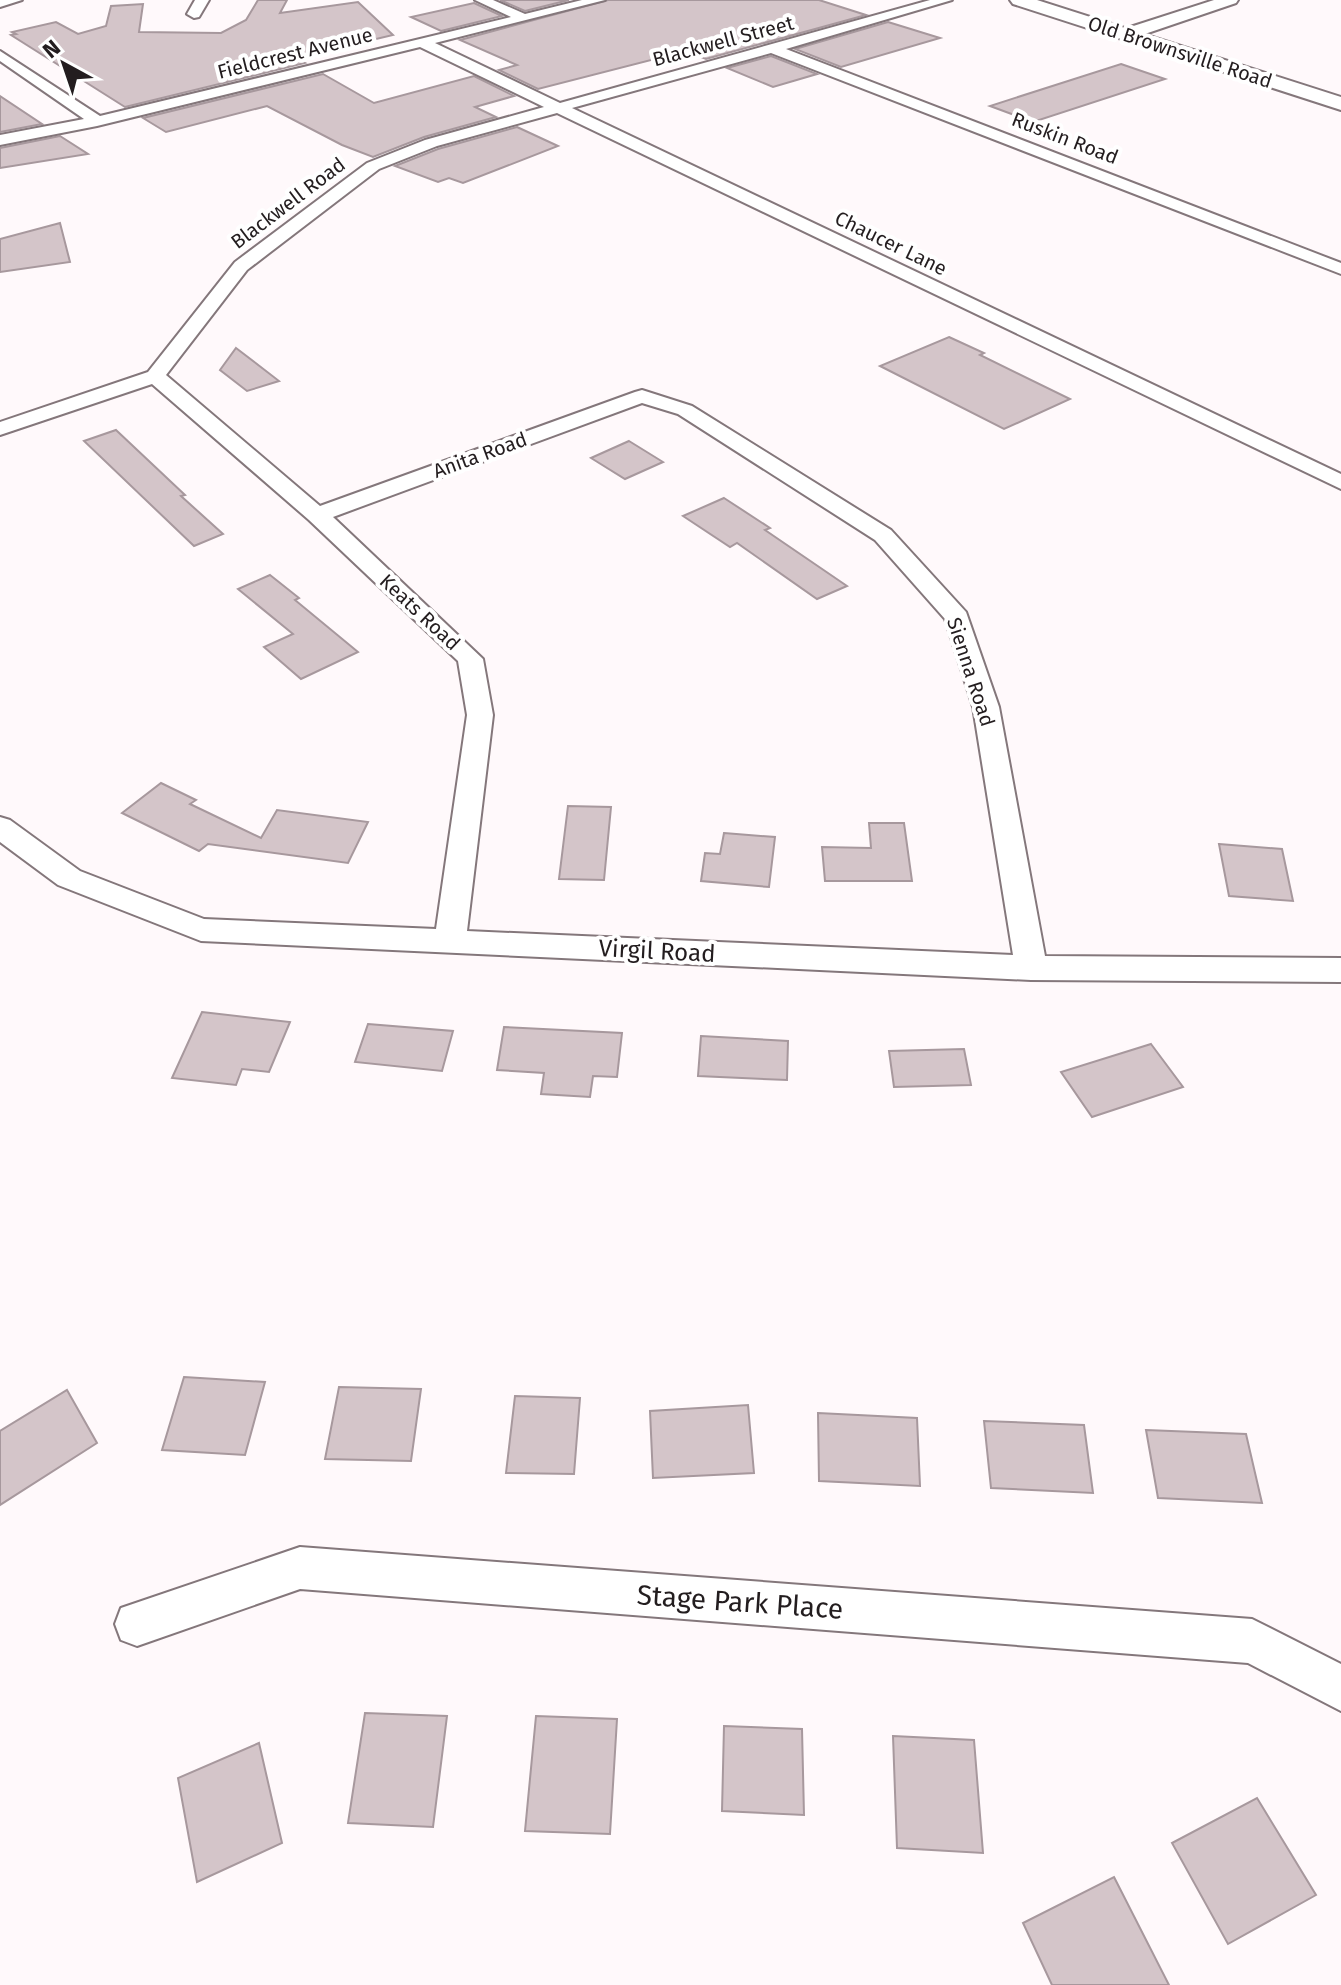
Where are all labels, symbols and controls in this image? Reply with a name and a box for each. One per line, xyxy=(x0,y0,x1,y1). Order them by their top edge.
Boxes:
street label: Blackwell Street xyxy=(650,10,797,71)
street label: Old Brownsville Road xyxy=(1085,11,1275,93)
street label: Fieldcrest Avenue xyxy=(215,22,375,84)
north arrow xyxy=(24,24,104,104)
text: N xyxy=(37,34,66,64)
street label: Ruskin Road xyxy=(1008,107,1122,169)
street label: Blackwell Road xyxy=(226,152,350,254)
street label: Chaucer Lane xyxy=(831,206,951,280)
street label: Anita Road xyxy=(430,427,530,483)
street label: Keats Road xyxy=(375,569,465,655)
street label: Sienna Road xyxy=(942,614,1000,730)
street label: Virgil Road xyxy=(598,934,716,968)
street label: Stage Park Place xyxy=(636,1578,844,1626)

